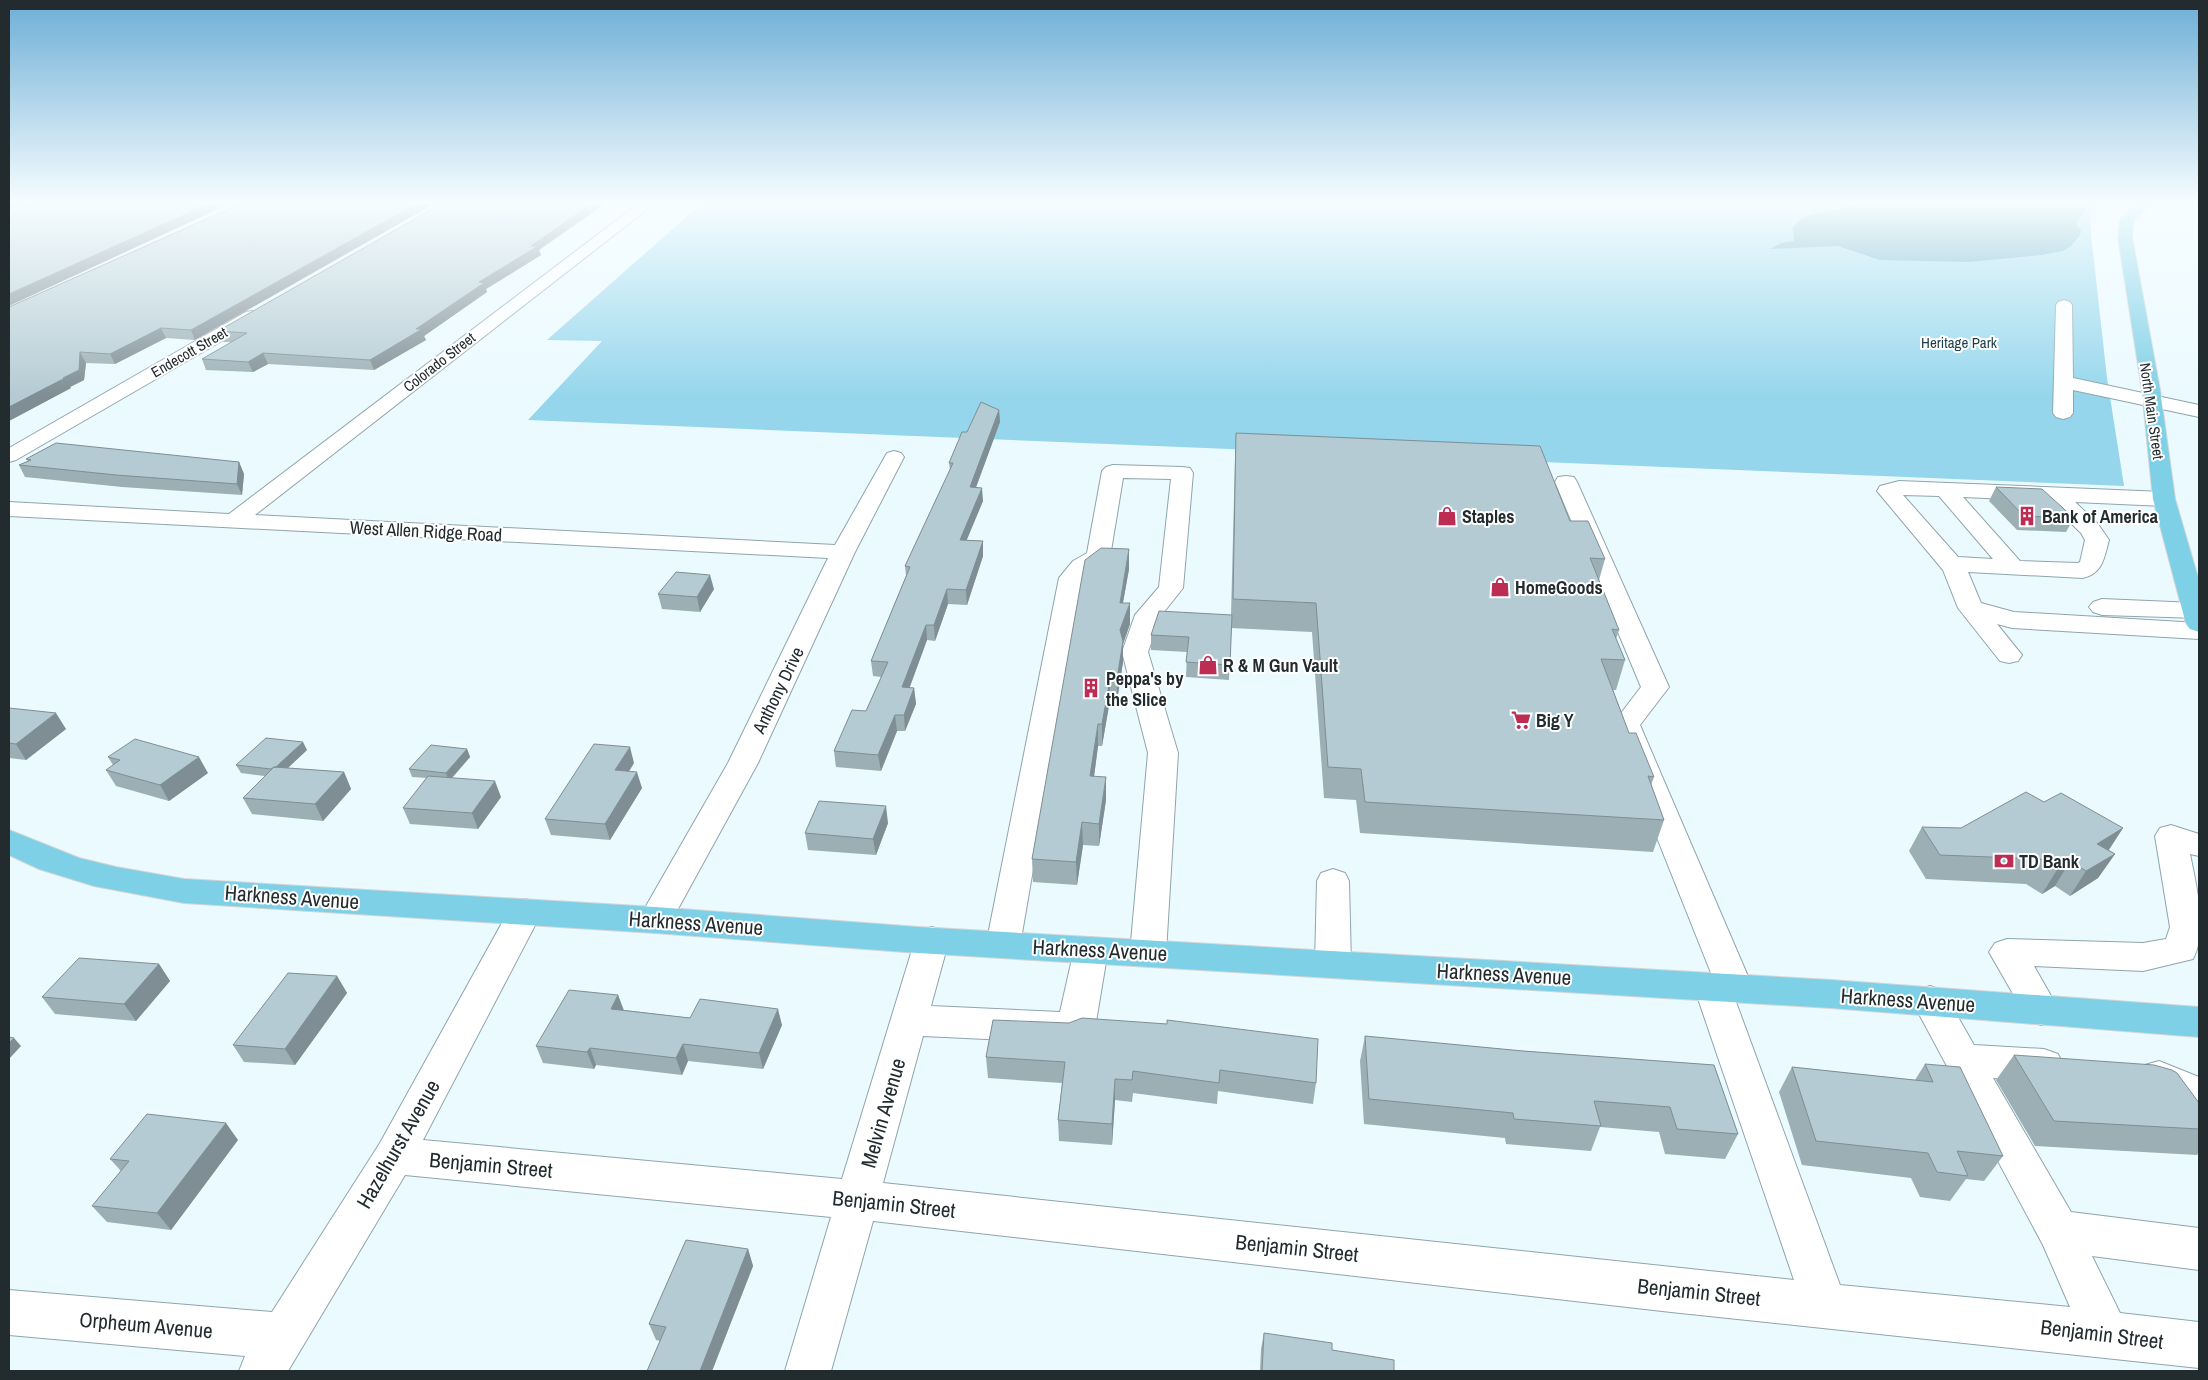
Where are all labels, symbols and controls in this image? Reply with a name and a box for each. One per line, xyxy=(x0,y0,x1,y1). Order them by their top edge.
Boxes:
street label: Endecott Street xyxy=(147,321,231,382)
street label: Colorado Street xyxy=(399,327,480,397)
park label: Heritage Park xyxy=(1921,332,1998,353)
street label: North Main Street xyxy=(2135,361,2169,461)
place label: Staples xyxy=(1462,504,1515,529)
place label: Bank of America xyxy=(2042,504,2159,529)
shop icon: Staples xyxy=(1436,505,1458,527)
building icon: Bank of America xyxy=(2016,505,2038,527)
street label: West Allen Ridge Road xyxy=(349,515,503,547)
place label: HomeGoods xyxy=(1515,575,1603,600)
shop icon: HomeGoods xyxy=(1489,576,1511,598)
street label: Anthony Drive xyxy=(746,642,810,738)
place label: R & M Gun Vault xyxy=(1223,653,1338,678)
shop icon: R & M Gun Vault xyxy=(1197,654,1219,676)
place label: Peppa's by the Slice xyxy=(1106,666,1184,712)
building icon: Peppa's by the Slice xyxy=(1080,677,1102,699)
place label: Big Y xyxy=(1536,708,1574,733)
supermarket icon: Big Y xyxy=(1510,709,1532,731)
place label: TD Bank xyxy=(2019,849,2080,874)
bank icon: TD Bank xyxy=(1993,850,2015,872)
street label: Harkness Avenue xyxy=(224,878,360,916)
street label: Harkness Avenue xyxy=(628,904,764,942)
street label: Harkness Avenue xyxy=(1032,932,1168,968)
street label: Harkness Avenue xyxy=(1436,956,1572,992)
street label: Harkness Avenue xyxy=(1840,981,1976,1019)
street label: Melvin Avenue xyxy=(854,1055,912,1171)
street label: Hazelhurst Avenue xyxy=(349,1074,447,1214)
street label: Benjamin Street xyxy=(428,1145,554,1185)
street label: Benjamin Street xyxy=(831,1183,957,1225)
street label: Benjamin Street xyxy=(1234,1227,1360,1269)
street label: Benjamin Street xyxy=(1636,1271,1762,1313)
street label: Orpheum Avenue xyxy=(78,1305,214,1345)
street label: Benjamin Street xyxy=(2039,1312,2165,1356)

